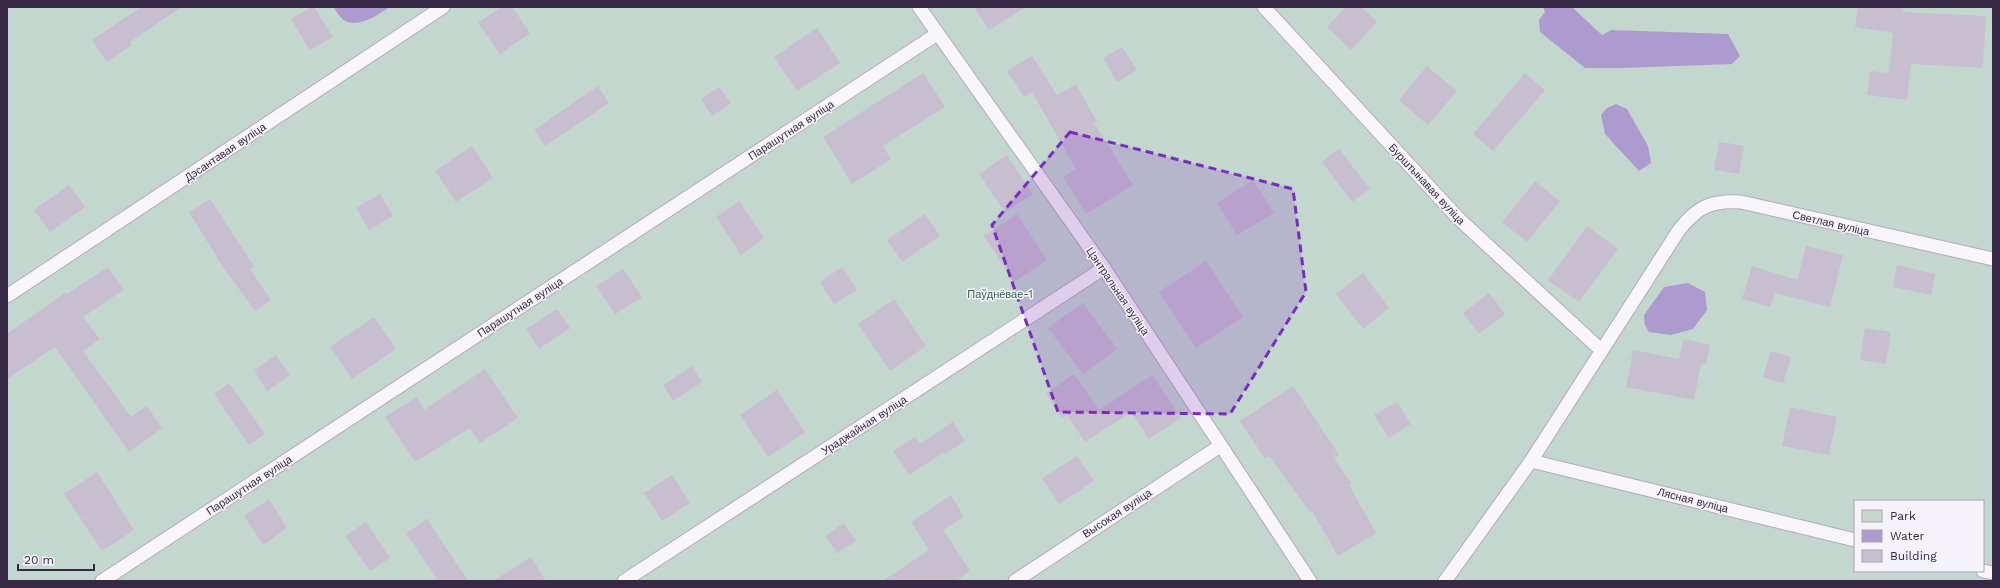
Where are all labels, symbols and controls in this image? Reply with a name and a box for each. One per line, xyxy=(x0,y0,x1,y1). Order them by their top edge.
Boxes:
street label: Парашутная вуліца xyxy=(746,97,837,163)
street label: Дэсантавая вуліца xyxy=(182,120,269,185)
street label: Бурштынавая вуліца xyxy=(1386,141,1468,228)
street label: Светлая вуліца xyxy=(1791,208,1871,239)
street label: Цэнтральная вуліца xyxy=(1083,245,1152,338)
street label: Парашутная вуліца xyxy=(475,274,566,340)
park label: Паўднёвае-1 xyxy=(967,288,1033,301)
street label: Ураджайная вуліца xyxy=(819,393,910,458)
street label: Парашутная вуліца xyxy=(204,452,295,518)
street label: Лясная вуліца xyxy=(1656,485,1731,516)
street label: Высокая вуліца xyxy=(1080,486,1155,541)
legend xyxy=(1854,500,1984,572)
text: Park xyxy=(1890,509,1916,523)
text: Water xyxy=(1890,529,1925,543)
scale bar xyxy=(18,546,94,572)
text: Building xyxy=(1890,549,1937,563)
text: 20 m xyxy=(24,553,54,567)

